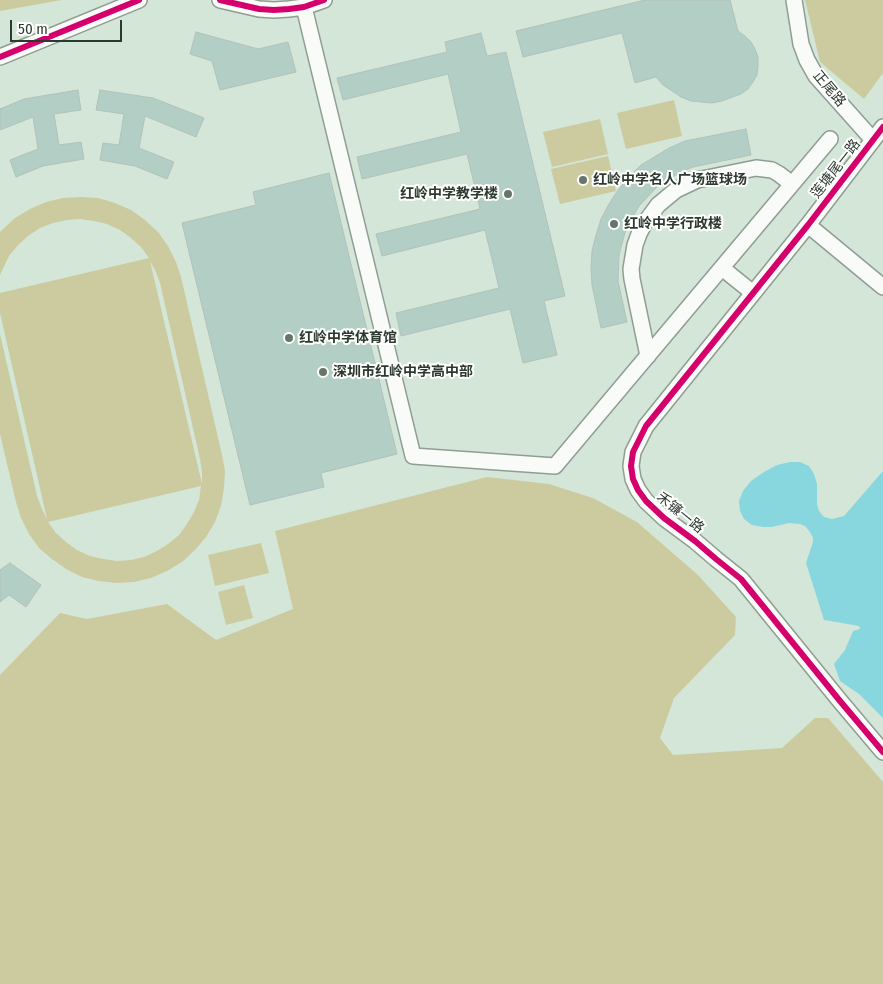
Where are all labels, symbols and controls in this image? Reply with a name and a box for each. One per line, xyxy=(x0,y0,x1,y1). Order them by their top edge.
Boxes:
scale bar xyxy=(12,10,125,42)
text: 50 m xyxy=(18,20,48,38)
street label: 正尾路 xyxy=(809,68,849,110)
street label: 莲塘尾一路 xyxy=(808,136,864,202)
place label: 红岭中学名人广场篮球场 xyxy=(593,172,747,188)
marker: 红岭中学名人广场篮球场 xyxy=(577,174,589,186)
place label: 红岭中学教学楼 xyxy=(400,186,498,202)
marker: 红岭中学教学楼 xyxy=(502,188,514,200)
place label: 红岭中学行政楼 xyxy=(624,216,722,232)
marker: 红岭中学行政楼 xyxy=(608,218,620,230)
place label: 红岭中学体育馆 xyxy=(299,330,397,346)
marker: 红岭中学体育馆 xyxy=(283,332,295,344)
place label: 深圳市红岭中学高中部 xyxy=(333,364,473,380)
marker: 深圳市红岭中学高中部 xyxy=(317,366,329,378)
street label: 禾镰一路 xyxy=(653,489,707,537)

